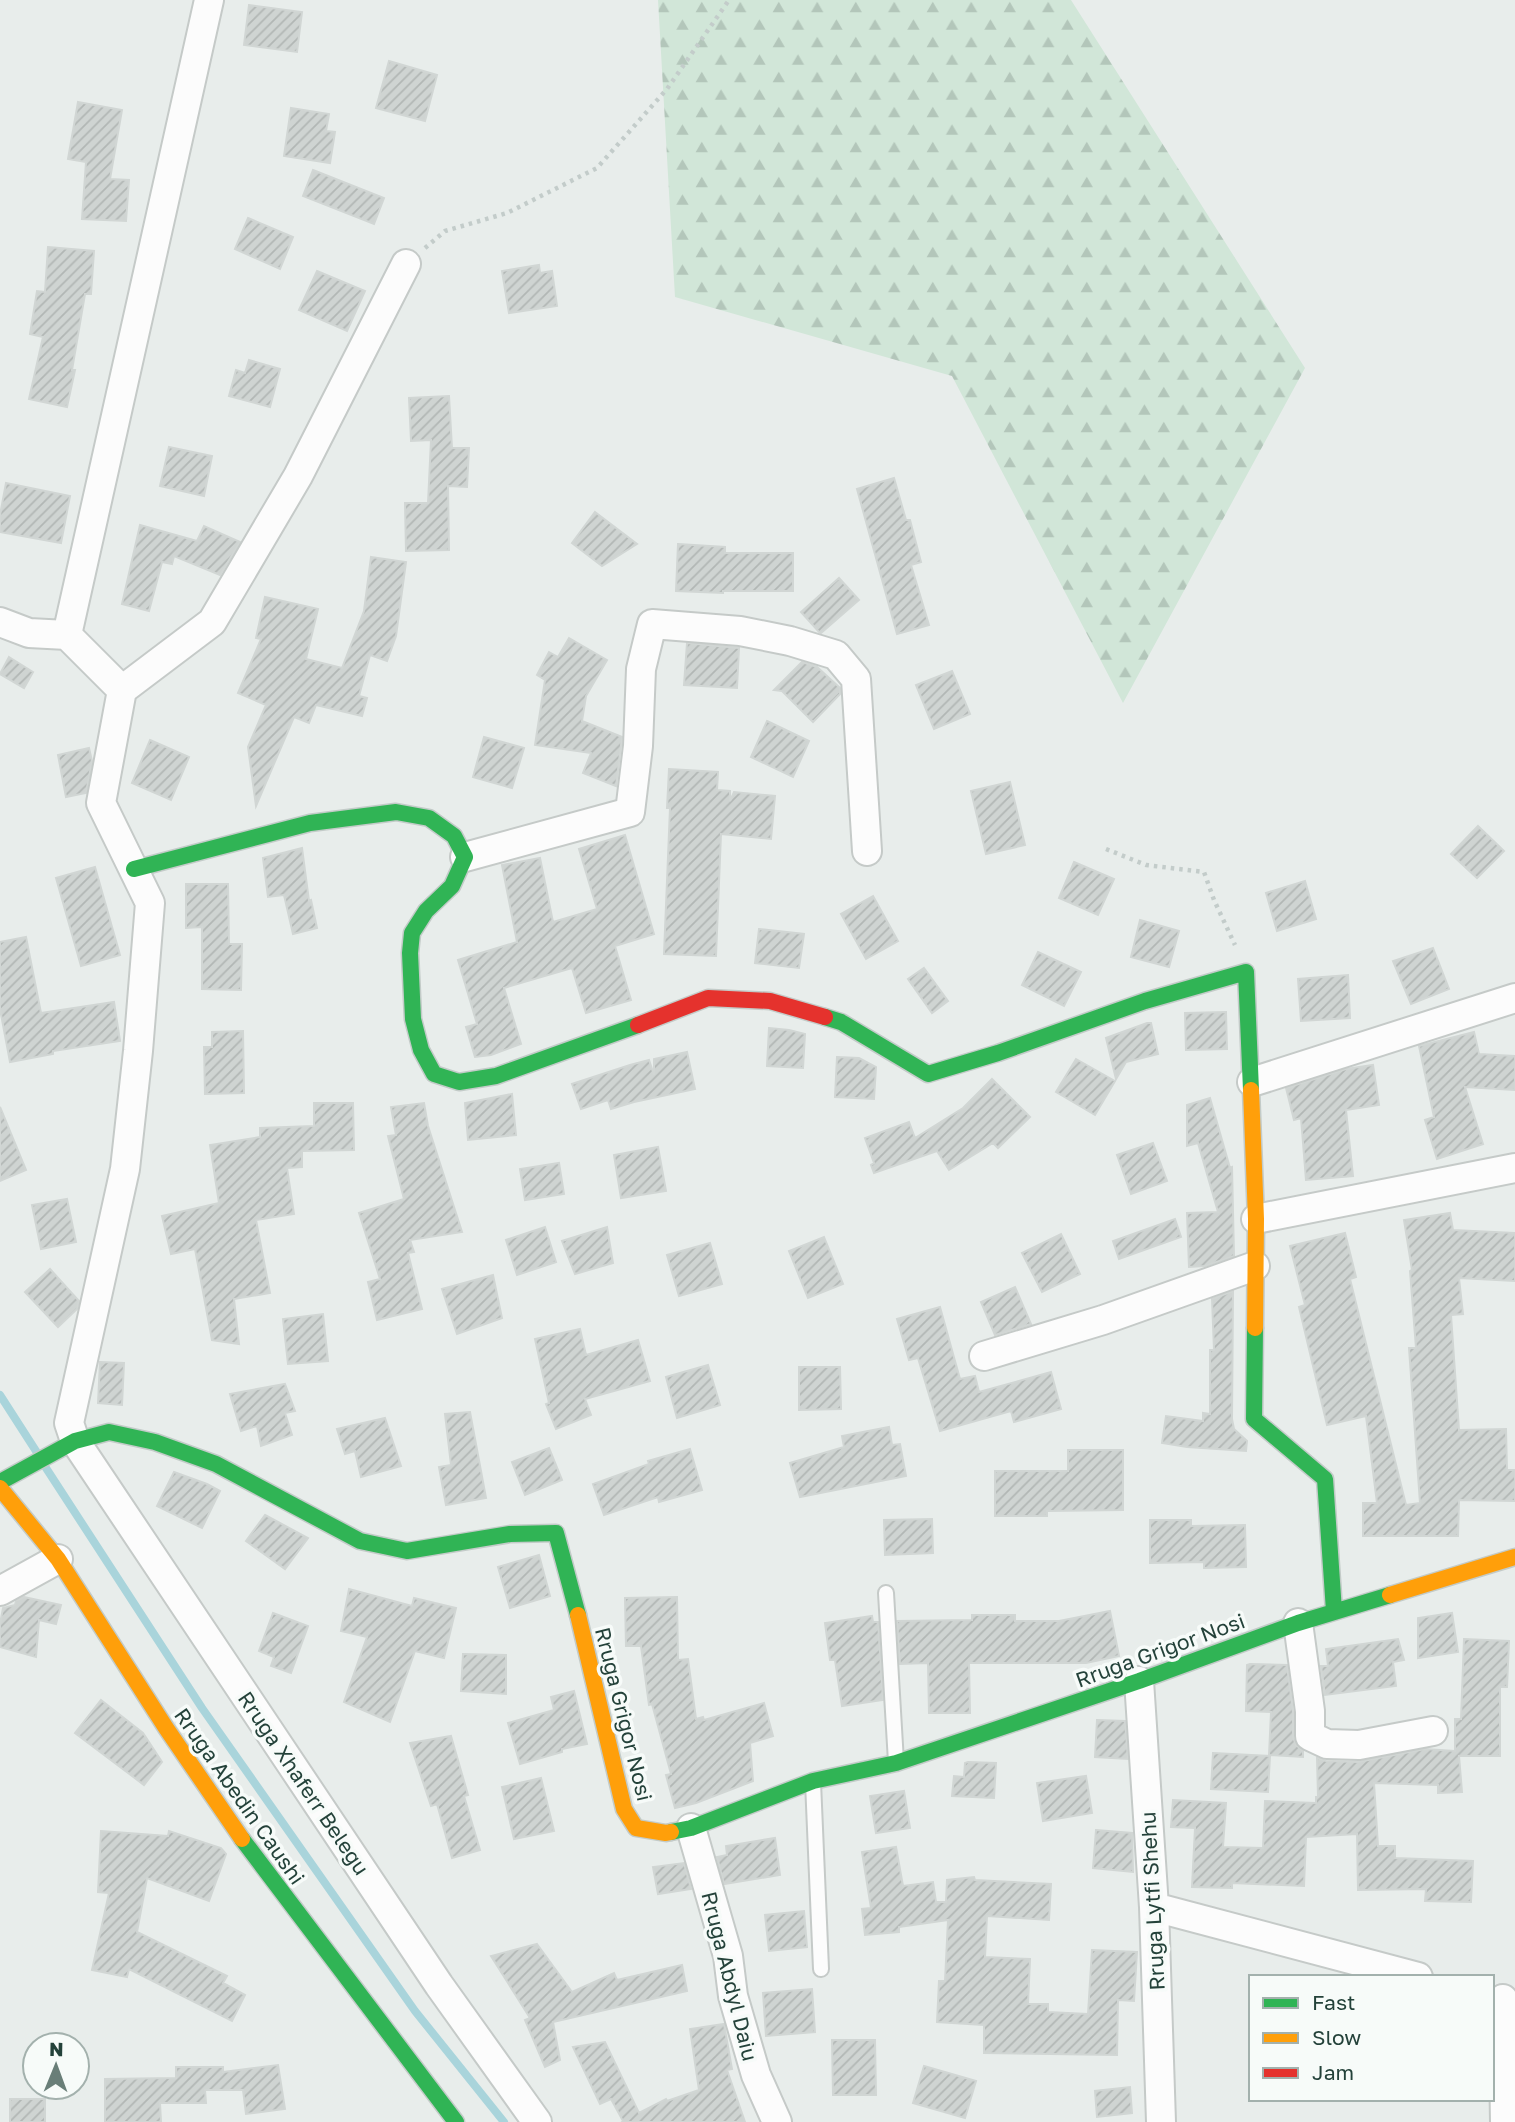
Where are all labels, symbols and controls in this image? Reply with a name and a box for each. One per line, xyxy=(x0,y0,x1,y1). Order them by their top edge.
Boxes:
street label: Rruga Grigor Nosi xyxy=(1072,1607,1248,1693)
street label: Rruga Grigor Nosi xyxy=(590,1624,658,1804)
street label: Rruga Xhaferr Belegu xyxy=(233,1686,375,1880)
street label: Rruga Abedin Caushi xyxy=(169,1703,311,1889)
street label: Rruga Lytfi Shehu xyxy=(1134,1811,1170,1991)
street label: Rruga Abdyl Daiu xyxy=(696,1889,764,2063)
legend xyxy=(1249,1975,1494,2101)
text: Fast xyxy=(1312,1989,1355,2015)
text: Slow xyxy=(1312,2024,1361,2050)
north arrow xyxy=(21,2031,91,2101)
text: N xyxy=(49,2037,64,2060)
text: Jam xyxy=(1312,2059,1354,2085)

